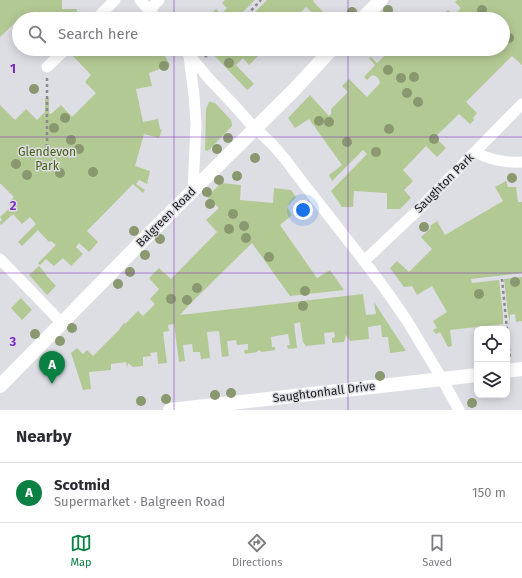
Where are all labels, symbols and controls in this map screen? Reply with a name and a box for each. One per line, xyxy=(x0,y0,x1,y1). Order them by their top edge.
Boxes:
search box xyxy=(12,12,510,56)
icon: search xyxy=(26,23,48,45)
text: Search here xyxy=(58,25,138,43)
text: 1 xyxy=(10,61,16,76)
park label: Glendevon Park xyxy=(18,145,76,173)
street label: Saughton Park xyxy=(411,150,477,216)
street label: Balgreen Road xyxy=(133,184,199,250)
text: 2 xyxy=(10,198,17,213)
your location xyxy=(293,200,313,220)
map controls xyxy=(474,326,510,398)
button: locate xyxy=(474,326,510,362)
text: 3 xyxy=(9,334,17,349)
pin: A xyxy=(39,351,65,384)
button: layers xyxy=(474,362,510,398)
street label: Saughtonhall Drive xyxy=(272,379,376,405)
text: Nearby xyxy=(16,426,71,447)
text: Scotmid xyxy=(54,476,110,494)
text: A xyxy=(25,485,33,500)
text: 150 m xyxy=(472,485,506,500)
text: Supermarket · Balgreen Road xyxy=(54,494,225,509)
tab: Map xyxy=(70,532,92,569)
tab: Directions xyxy=(232,532,282,569)
tab: Saved xyxy=(422,532,452,569)

